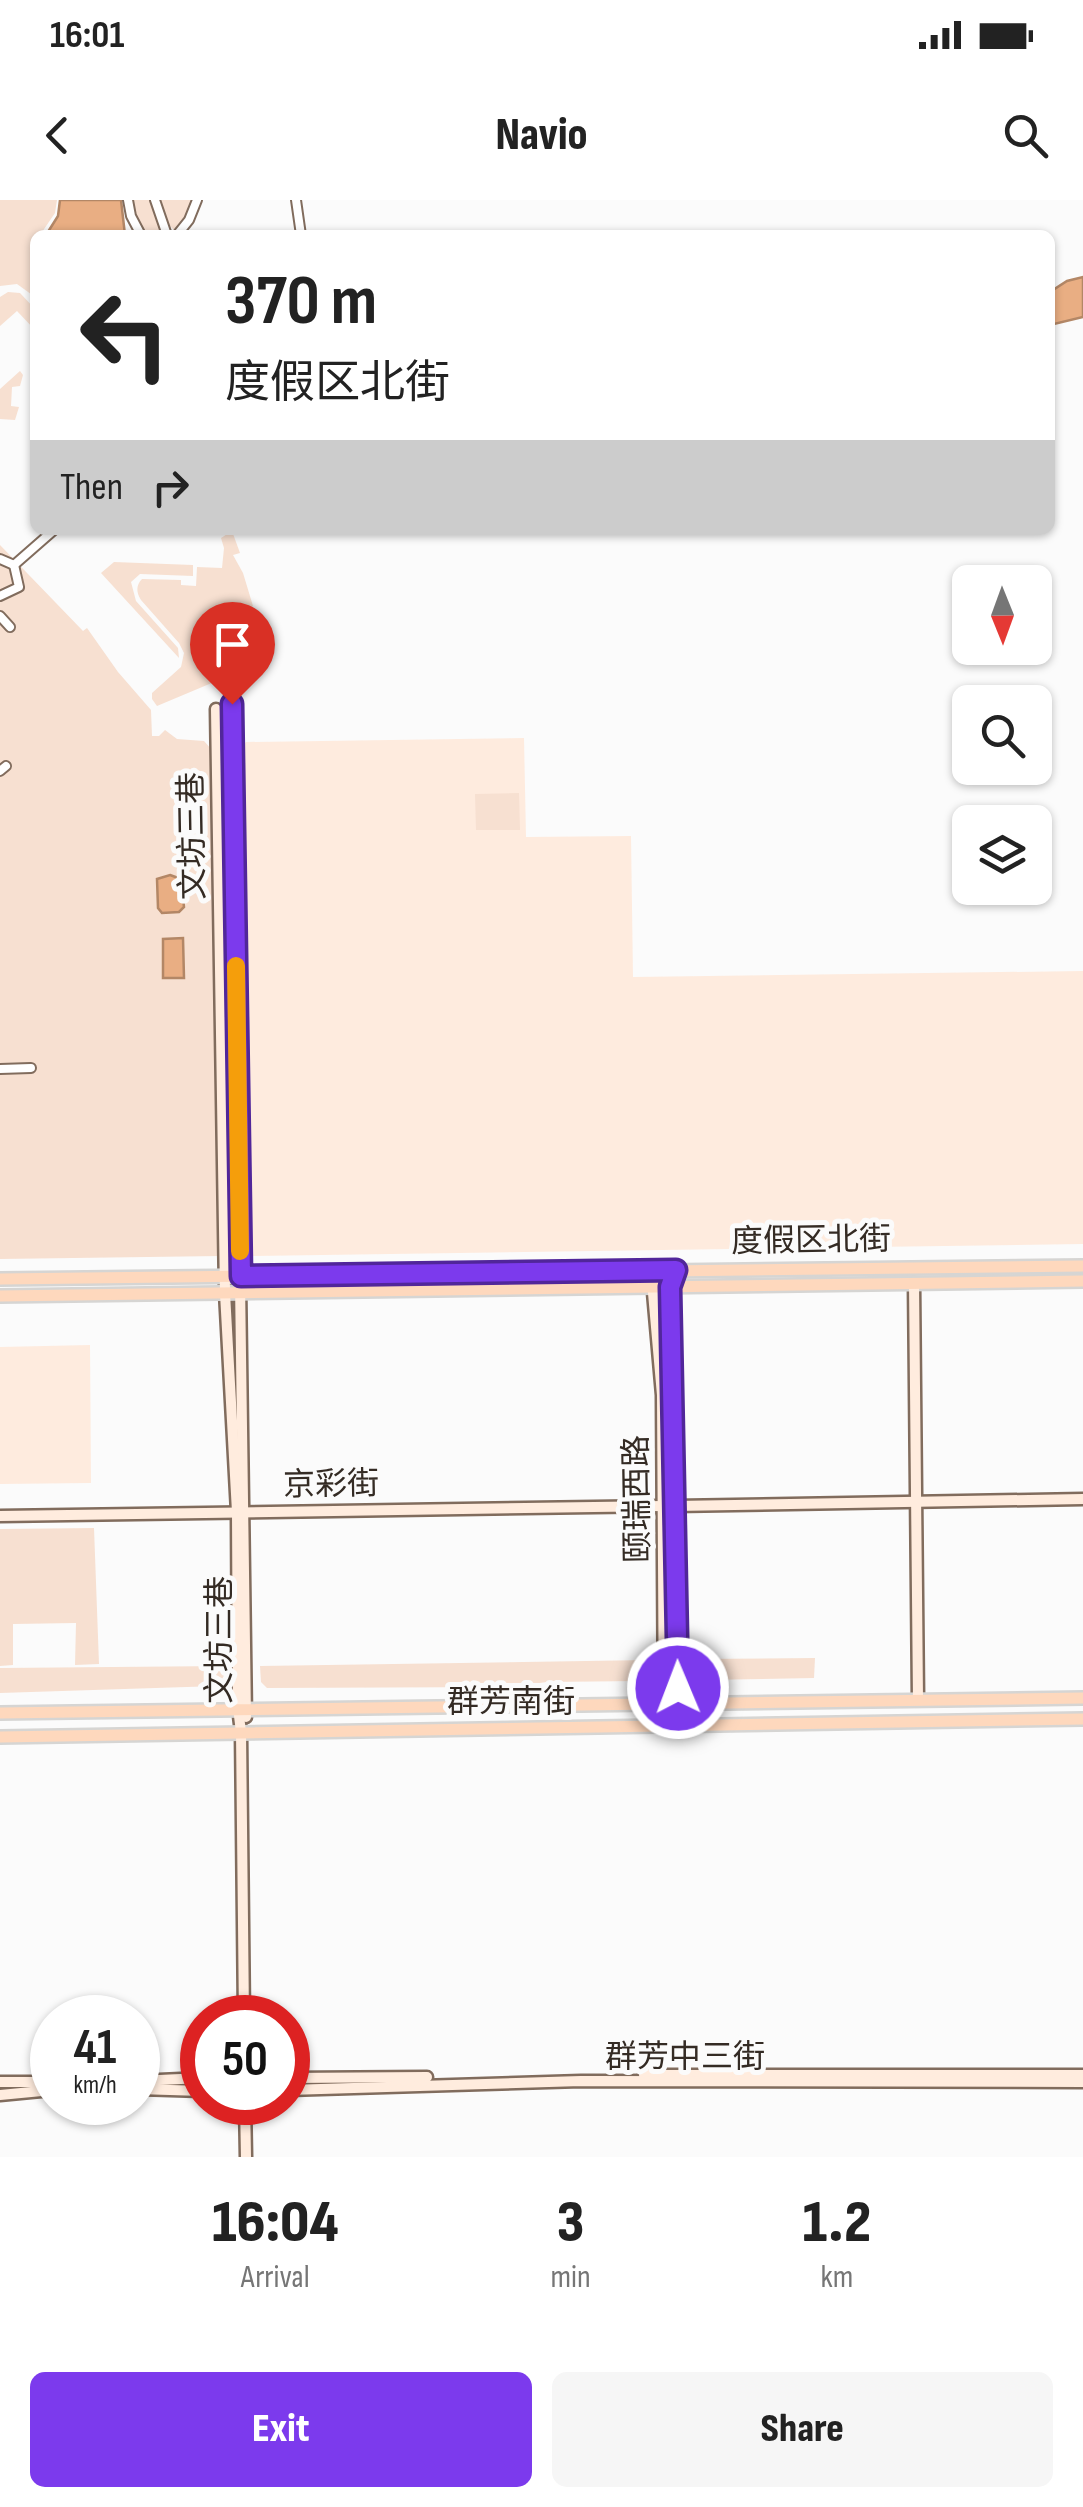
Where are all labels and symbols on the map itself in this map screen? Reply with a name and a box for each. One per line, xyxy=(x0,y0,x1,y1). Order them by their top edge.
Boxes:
north arrow xyxy=(952,565,1052,665)
pin xyxy=(190,602,275,705)
street label: 文坊三巷 xyxy=(172,772,214,900)
street label: 度假区北街 xyxy=(731,1220,891,1262)
street label: 颐瑞西路 xyxy=(617,1435,659,1563)
street label: 京彩街 xyxy=(283,1465,379,1505)
street label: 文坊三巷 xyxy=(201,1576,240,1704)
position arrow xyxy=(626,1636,730,1740)
street label: 群芳南街 xyxy=(447,1683,575,1722)
speed limit sign: 50 xyxy=(180,1995,310,2125)
street label: 群芳中三街 xyxy=(605,2038,765,2077)

